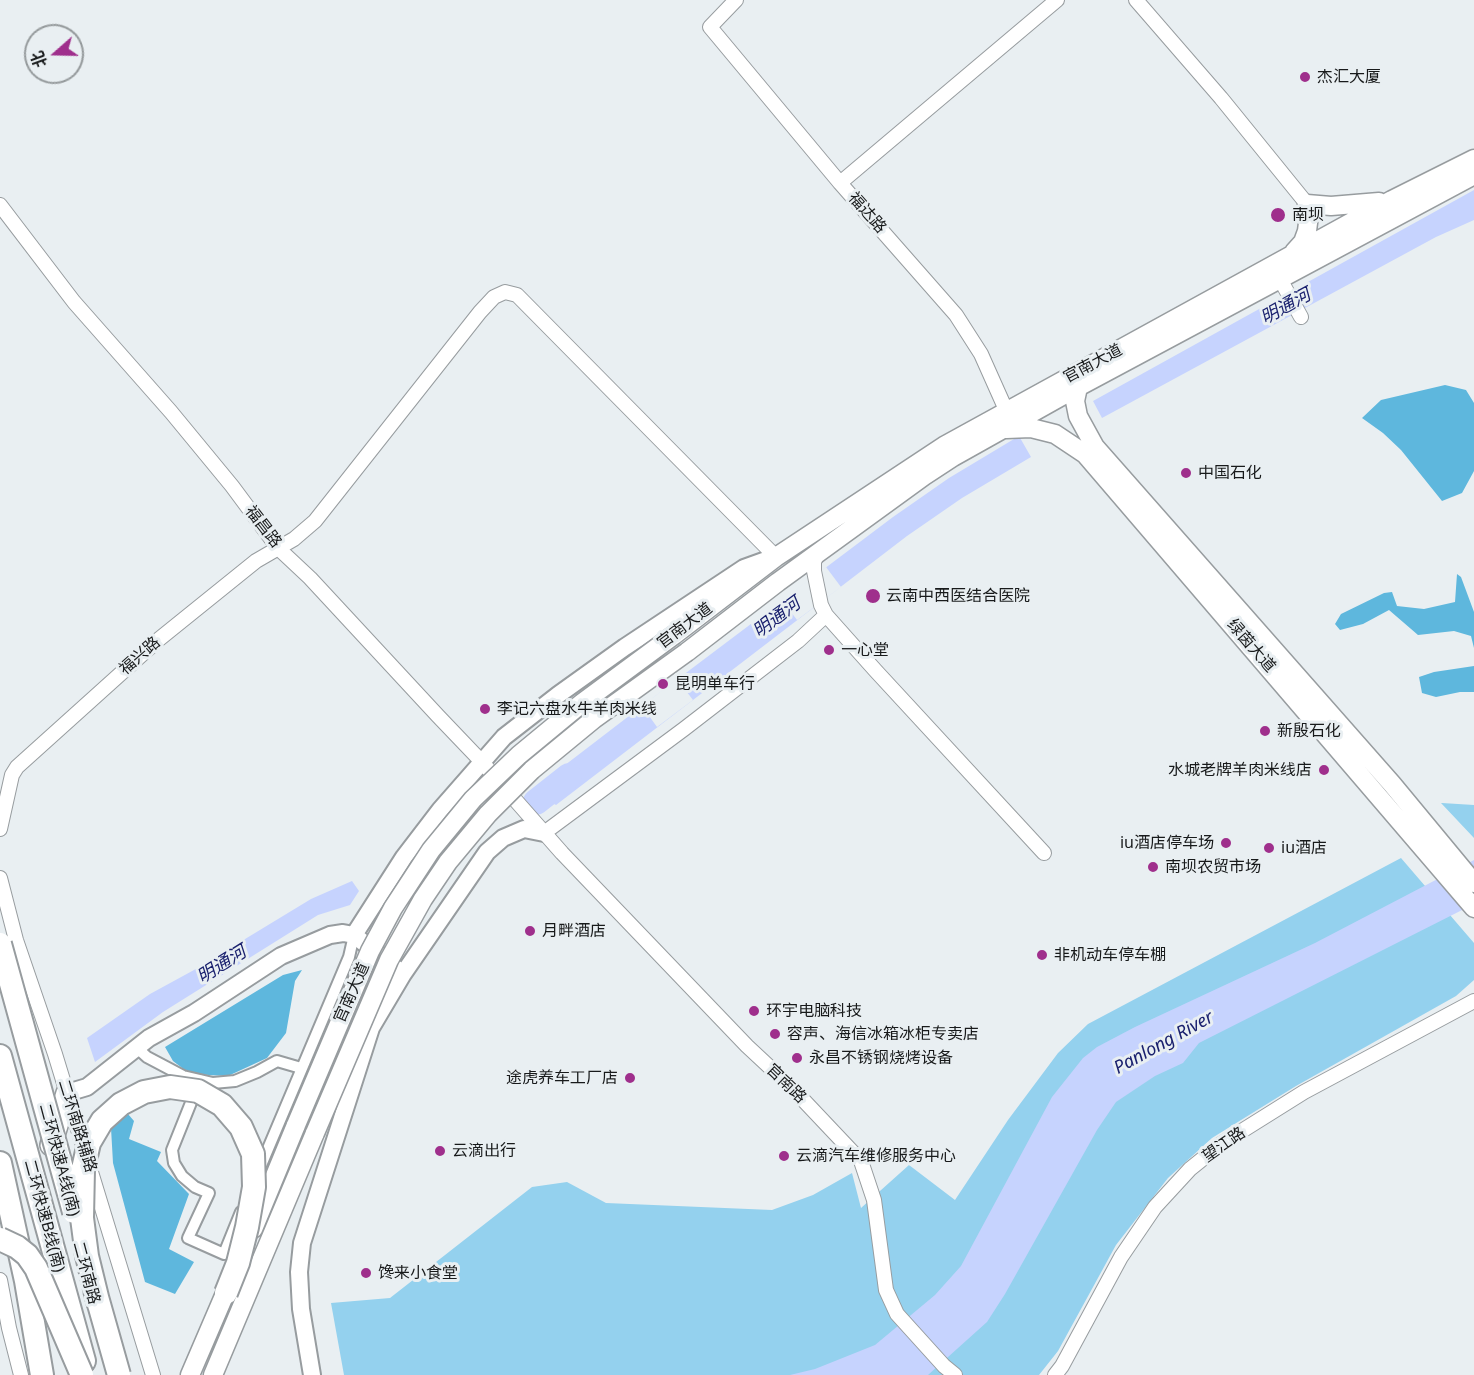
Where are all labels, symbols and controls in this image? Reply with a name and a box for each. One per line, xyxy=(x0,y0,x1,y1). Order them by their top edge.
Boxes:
north arrow xyxy=(24,24,84,84)
text: 北 xyxy=(26,48,52,71)
place label: 杰汇大厦 xyxy=(1317,67,1381,87)
marker: 杰汇大厦 xyxy=(1298,70,1312,84)
street label: 福达路 xyxy=(844,189,890,237)
place label: 南坝 xyxy=(1292,205,1324,225)
marker: 南坝 xyxy=(1269,206,1287,224)
water label: 明通河 xyxy=(1257,284,1315,330)
street label: 官南大道 xyxy=(1060,341,1126,387)
place label: 中国石化 xyxy=(1198,463,1262,483)
marker: 中国石化 xyxy=(1179,466,1193,480)
street label: 福昌路 xyxy=(241,502,285,552)
place label: 云南中西医结合医院 xyxy=(886,586,1030,606)
marker: 云南中西医结合医院 xyxy=(864,587,882,605)
water label: 明通河 xyxy=(749,593,805,643)
street label: 官南大道 xyxy=(654,599,716,653)
street label: 绿茵大道 xyxy=(1223,616,1279,676)
street label: 福兴路 xyxy=(116,633,164,679)
place label: 一心堂 xyxy=(841,640,889,660)
marker: 一心堂 xyxy=(822,643,836,657)
place label: 昆明单车行 xyxy=(675,674,755,694)
marker: 昆明单车行 xyxy=(656,677,670,691)
place label: 李记六盘水牛羊肉米线 xyxy=(497,699,657,719)
marker: 李记六盘水牛羊肉米线 xyxy=(478,702,492,716)
place label: 新殷石化 xyxy=(1277,721,1341,741)
marker: 新殷石化 xyxy=(1258,724,1272,738)
place label: 水城老牌羊肉米线店 xyxy=(1168,760,1312,780)
marker: 水城老牌羊肉米线店 xyxy=(1317,763,1331,777)
place label: iu酒店停车场 xyxy=(1120,833,1214,853)
marker: iu酒店停车场 xyxy=(1219,836,1233,850)
place label: iu酒店 xyxy=(1281,838,1327,858)
marker: iu酒店 xyxy=(1262,841,1276,855)
place label: 南坝农贸市场 xyxy=(1165,857,1261,877)
marker: 南坝农贸市场 xyxy=(1146,860,1160,874)
place label: 月畔酒店 xyxy=(542,921,606,941)
marker: 月畔酒店 xyxy=(523,924,537,938)
water label: 明通河 xyxy=(193,942,251,988)
place label: 非机动车停车棚 xyxy=(1054,945,1166,965)
marker: 非机动车停车棚 xyxy=(1035,948,1049,962)
street label: 官南大道 xyxy=(330,960,374,1026)
place label: 环宇电脑科技 xyxy=(766,1001,862,1021)
marker: 环宇电脑科技 xyxy=(747,1004,761,1018)
water label: Panlong River xyxy=(1110,1007,1218,1079)
place label: 容声、海信冰箱冰柜专卖店 xyxy=(787,1024,979,1044)
marker: 容声、海信冰箱冰柜专卖店 xyxy=(768,1027,782,1041)
place label: 永昌不锈钢烧烤设备 xyxy=(809,1048,953,1068)
marker: 永昌不锈钢烧烤设备 xyxy=(790,1051,804,1065)
street label: 官南路 xyxy=(762,1060,810,1108)
place label: 途虎养车工厂店 xyxy=(506,1068,618,1088)
marker: 途虎养车工厂店 xyxy=(623,1071,637,1085)
street label: 二环南路辅路 xyxy=(54,1077,100,1175)
street label: 二环快速A线(南) xyxy=(35,1102,83,1218)
street label: 望江路 xyxy=(1199,1123,1249,1167)
place label: 云滴出行 xyxy=(452,1141,516,1161)
marker: 云滴出行 xyxy=(433,1144,447,1158)
place label: 云滴汽车维修服务中心 xyxy=(796,1146,956,1166)
marker: 云滴汽车维修服务中心 xyxy=(777,1149,791,1163)
street label: 二环快速B线(南) xyxy=(20,1157,68,1275)
street label: 二环南路 xyxy=(68,1240,104,1306)
place label: 馋来小食堂 xyxy=(378,1263,458,1283)
marker: 馋来小食堂 xyxy=(359,1266,373,1280)

